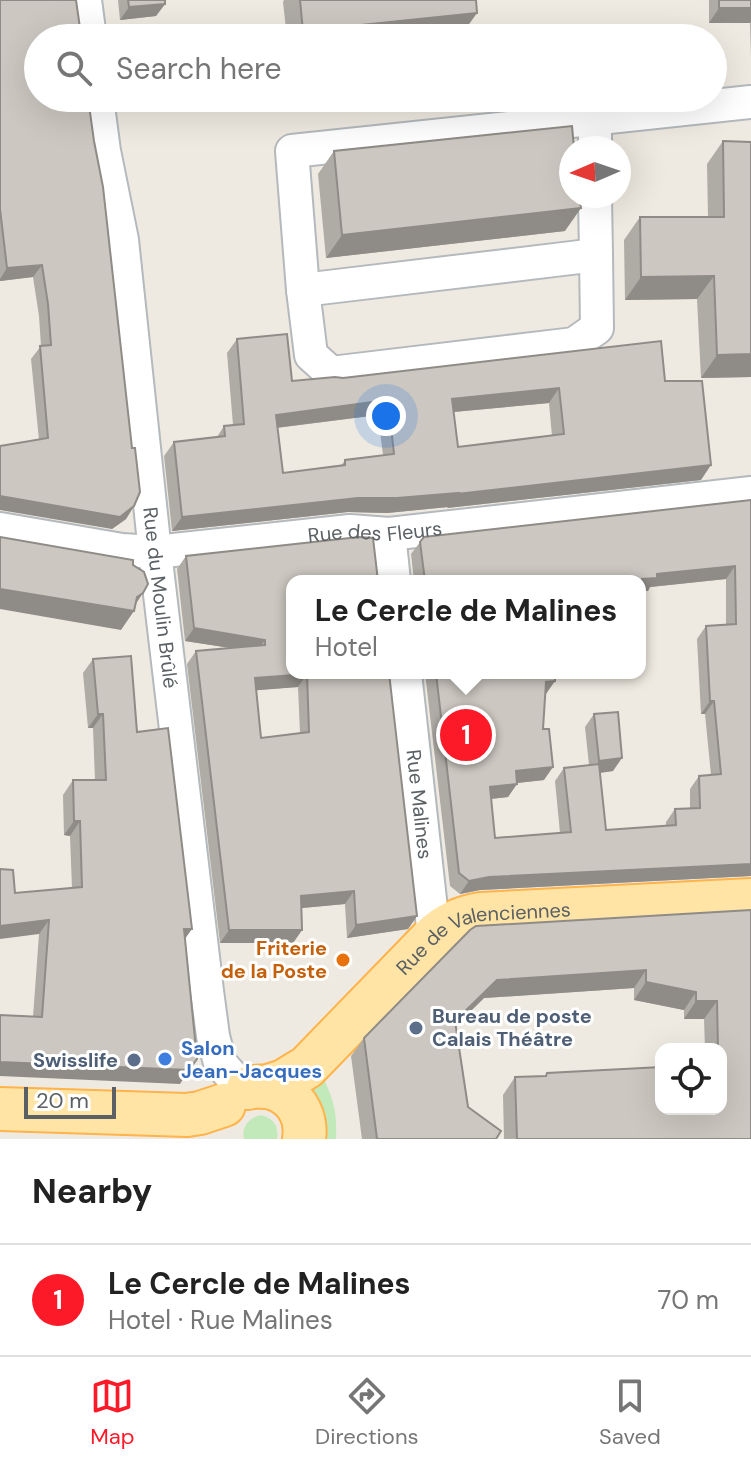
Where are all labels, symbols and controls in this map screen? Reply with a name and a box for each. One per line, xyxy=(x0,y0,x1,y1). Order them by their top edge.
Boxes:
search box xyxy=(24,24,727,112)
icon: search xyxy=(52,46,96,90)
text: Search here xyxy=(116,49,282,88)
north arrow xyxy=(559,136,631,208)
your location xyxy=(366,396,406,436)
street label: Rue du Moulin Brûlé xyxy=(137,506,184,690)
street label: Rue des Fleurs xyxy=(306,515,443,548)
popup xyxy=(286,575,646,679)
text: Le Cercle de Malines xyxy=(315,591,617,630)
text: Hotel xyxy=(315,630,378,664)
pin: 1 xyxy=(440,705,492,765)
street label: Rue Malines xyxy=(401,748,438,860)
street label: Rue de Valenciennes xyxy=(390,896,571,980)
place label: Friterie de la Poste xyxy=(221,935,327,984)
marker: Friterie de la Poste xyxy=(334,951,352,969)
place label: Bureau de poste Calais Théâtre xyxy=(432,1003,592,1052)
marker: Bureau de poste Calais Théâtre xyxy=(407,1019,425,1037)
place label: Salon Jean-Jacques xyxy=(181,1035,322,1084)
map controls xyxy=(655,1043,727,1115)
button: locate xyxy=(655,1043,727,1115)
place label: Swisslife xyxy=(33,1047,118,1073)
marker: Salon Jean-Jacques xyxy=(156,1050,174,1068)
marker: Swisslife xyxy=(125,1051,143,1069)
scale bar xyxy=(24,1083,116,1119)
text: 20 m xyxy=(36,1086,89,1115)
text: Nearby xyxy=(32,1169,152,1214)
text: Le Cercle de Malines xyxy=(108,1264,410,1303)
text: 1 xyxy=(53,1283,63,1317)
text: 70 m xyxy=(658,1283,719,1317)
text: Hotel · Rue Malines xyxy=(108,1303,333,1337)
tab: Map xyxy=(90,1374,135,1451)
tab: Directions xyxy=(315,1374,419,1451)
tab: Saved xyxy=(599,1374,661,1451)

